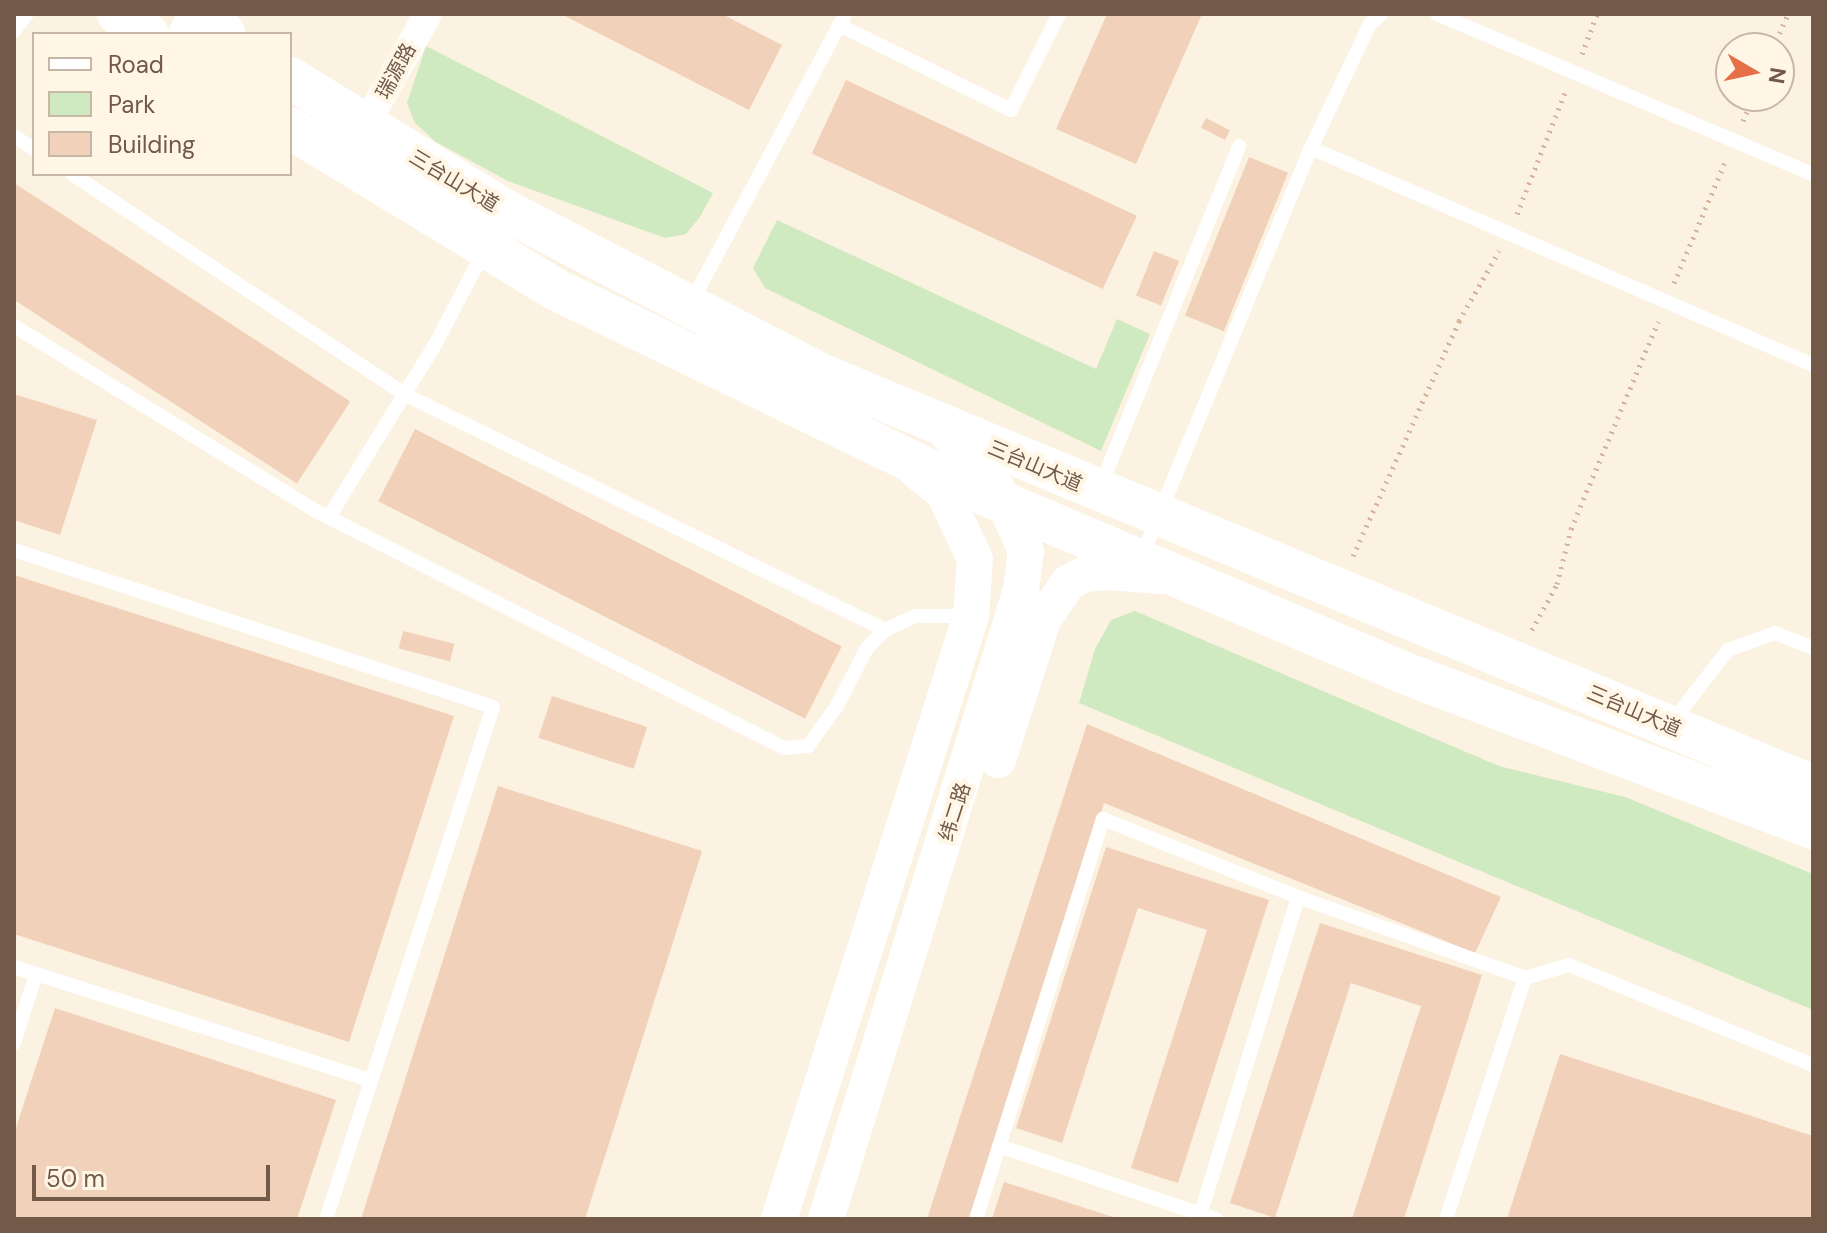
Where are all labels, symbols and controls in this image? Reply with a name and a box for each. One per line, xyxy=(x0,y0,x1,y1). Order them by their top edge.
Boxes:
legend xyxy=(32,32,292,176)
north arrow xyxy=(1715,32,1795,112)
street label: 瑞源路 xyxy=(371,39,421,103)
text: Road xyxy=(108,49,164,80)
text: N xyxy=(1762,65,1793,86)
text: Park xyxy=(108,89,155,120)
text: Building xyxy=(108,129,195,160)
street label: 三台山大道 xyxy=(405,145,503,217)
street label: 三台山大道 xyxy=(984,435,1086,497)
street label: 三台山大道 xyxy=(1583,680,1685,742)
street label: 纬二路 xyxy=(934,780,976,844)
scale bar xyxy=(36,1149,274,1199)
text: 50 m xyxy=(46,1163,105,1194)

